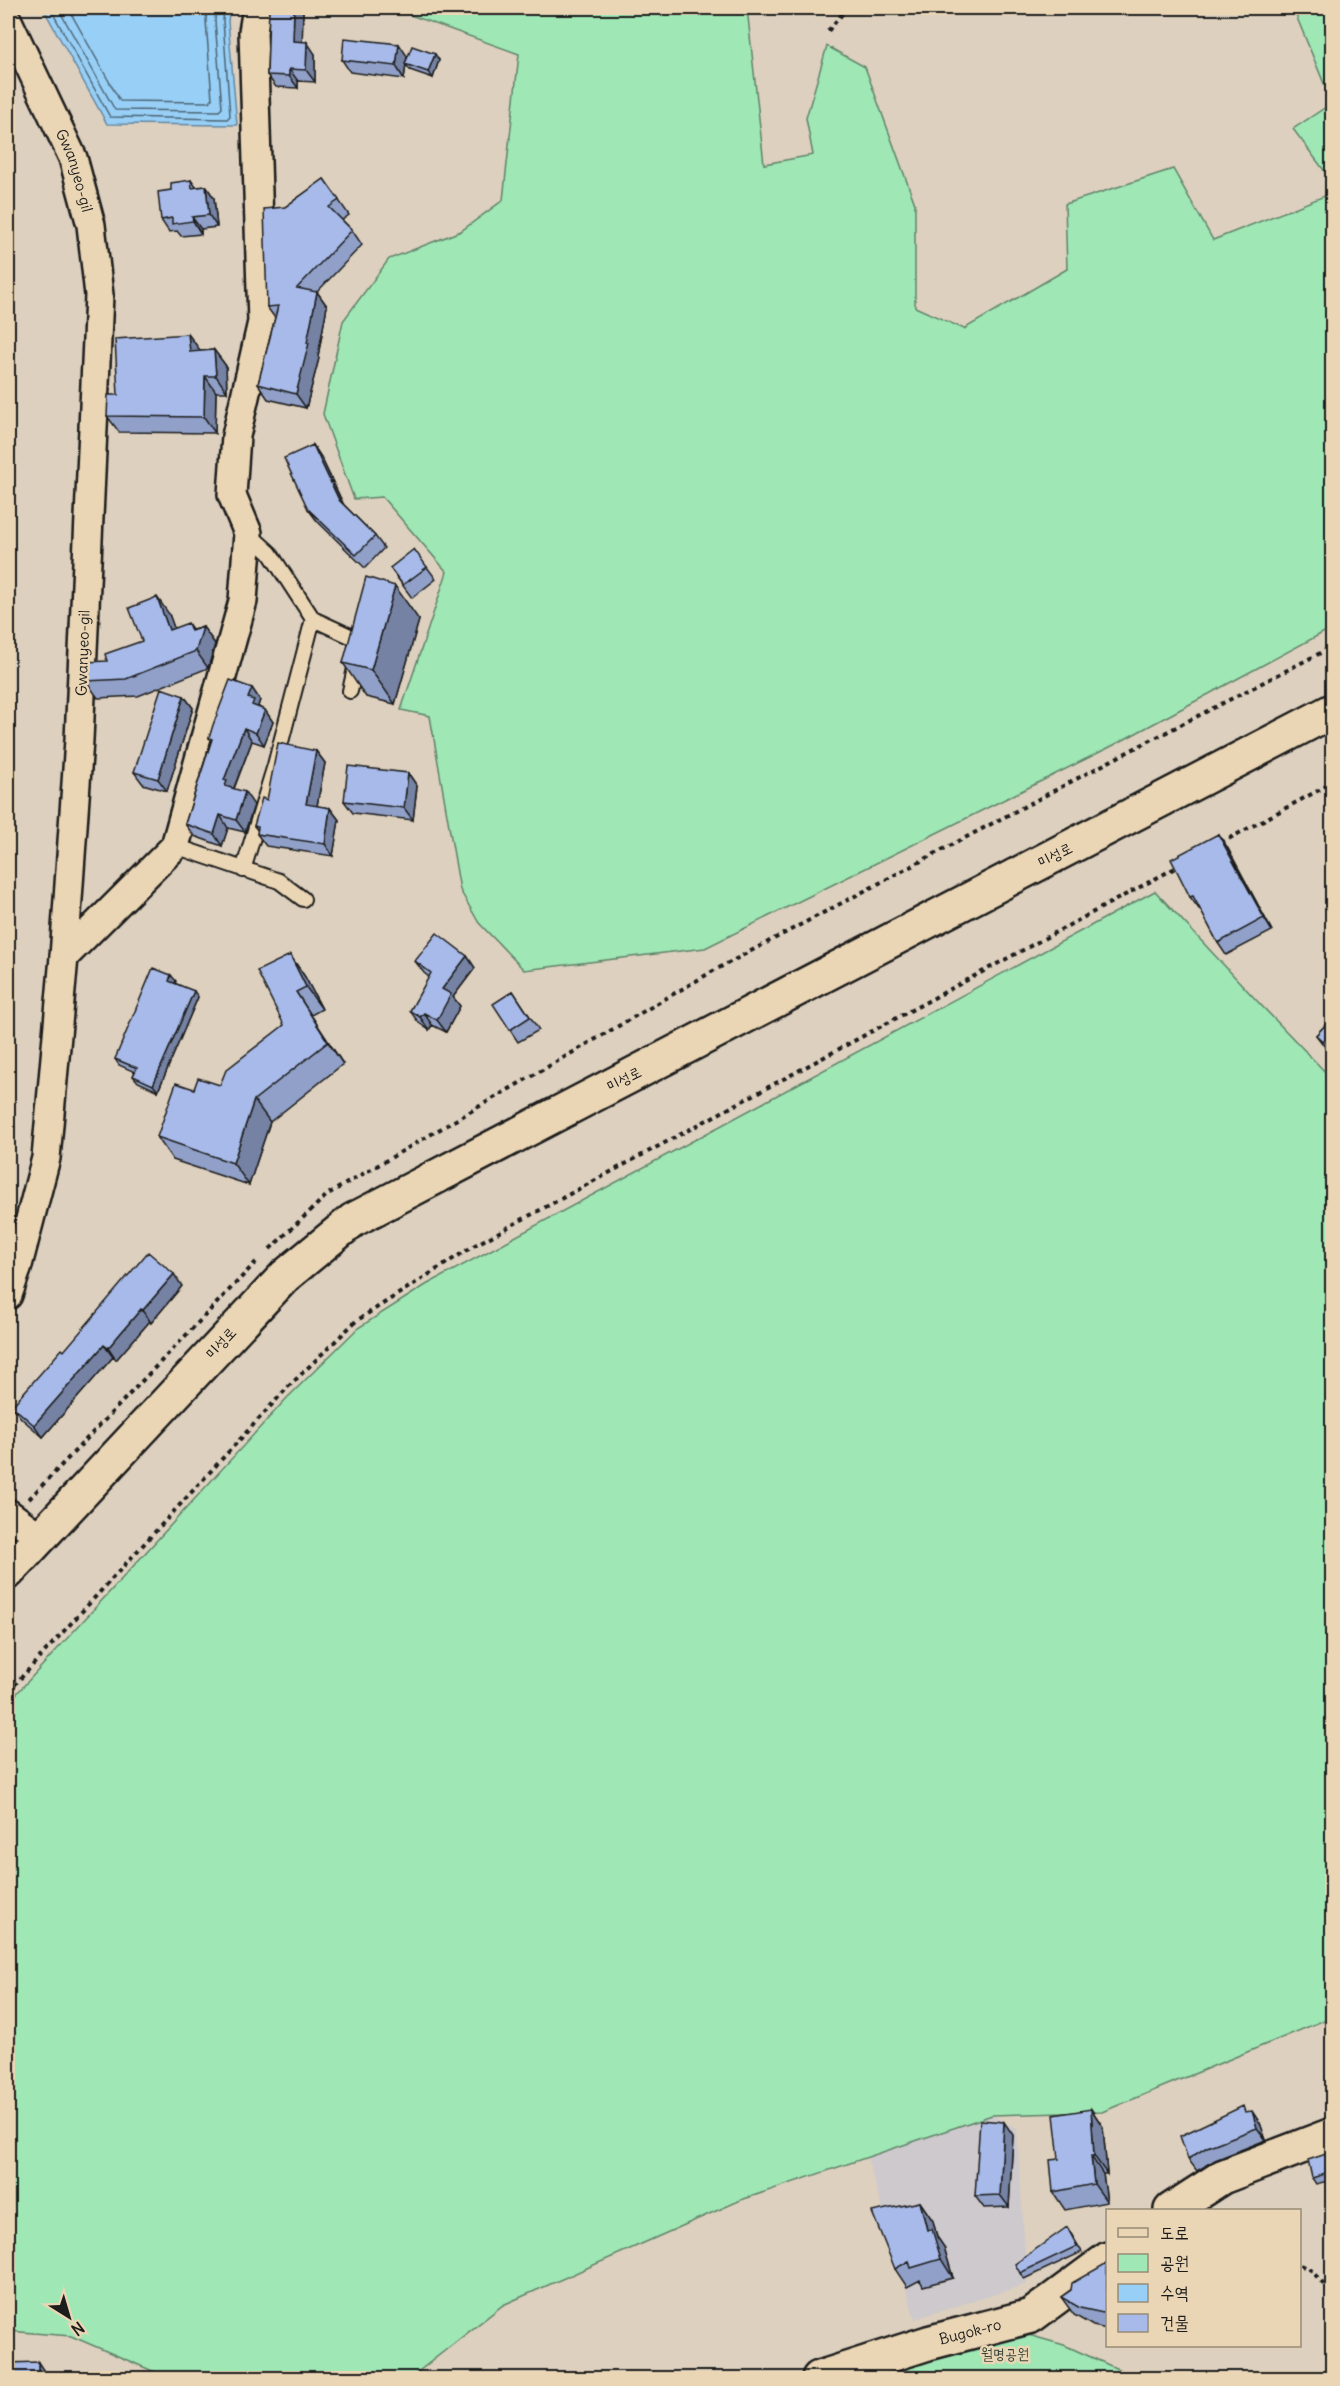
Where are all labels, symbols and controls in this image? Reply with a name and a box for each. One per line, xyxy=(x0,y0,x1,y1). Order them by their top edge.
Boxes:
street label: Gwanyeo-gil xyxy=(52,126,97,214)
street label: Gwanyeo-gil xyxy=(71,610,94,696)
street label: 미성로 xyxy=(1034,838,1075,871)
street label: 미성로 xyxy=(603,1062,644,1095)
street label: 미성로 xyxy=(201,1323,240,1362)
legend xyxy=(1106,2209,1301,2347)
text: 도로 xyxy=(1160,2221,1189,2244)
text: 공원 xyxy=(1160,2251,1189,2274)
text: 수역 xyxy=(1160,2281,1189,2304)
north arrow xyxy=(39,2287,99,2347)
text: 건물 xyxy=(1160,2311,1189,2334)
street label: Bugok-ro xyxy=(937,2314,1003,2349)
text: N xyxy=(68,2318,88,2340)
park label: 월명공원 xyxy=(981,2344,1029,2363)

